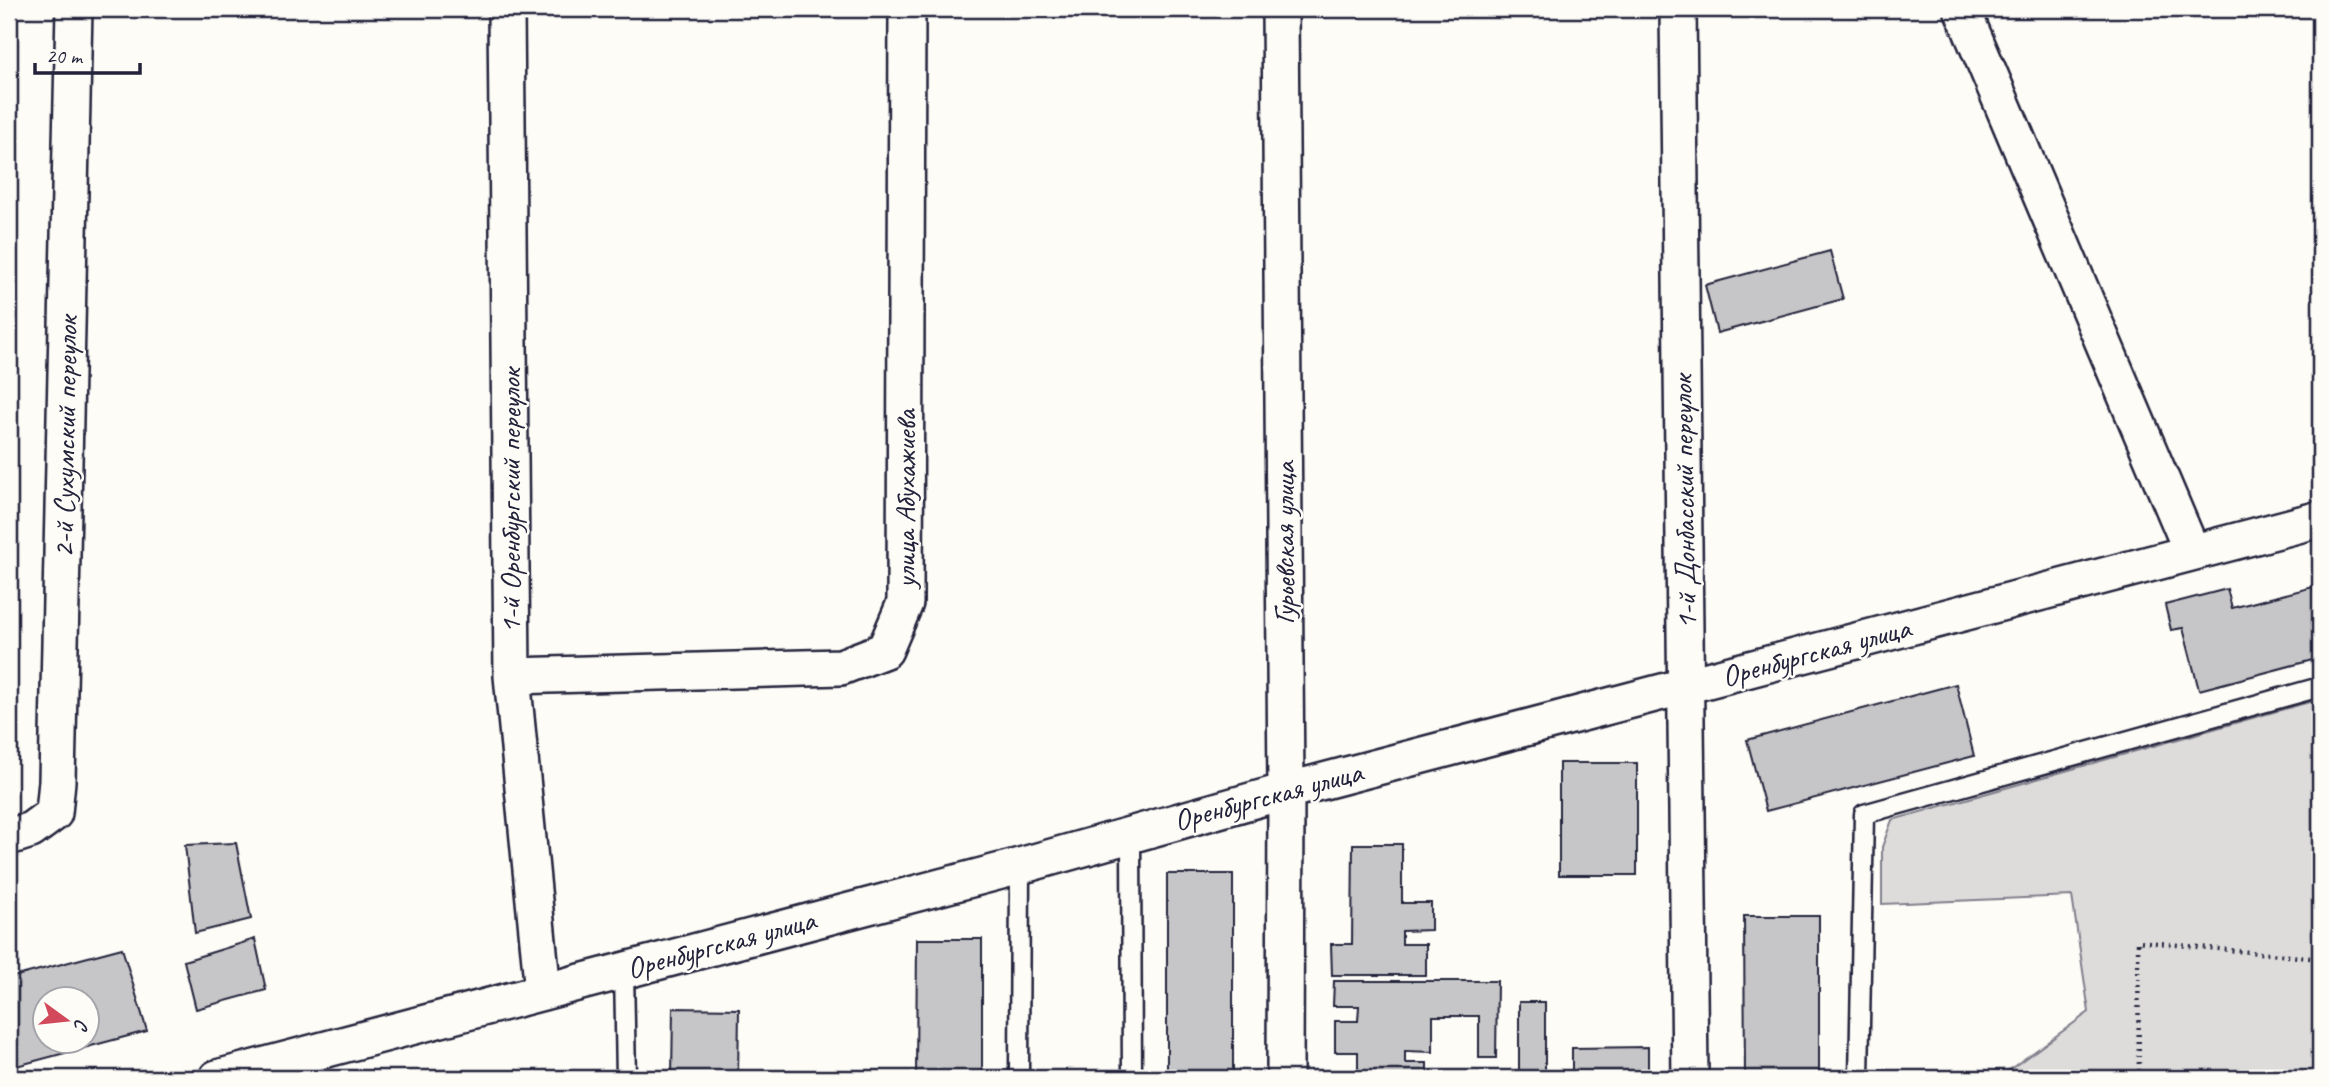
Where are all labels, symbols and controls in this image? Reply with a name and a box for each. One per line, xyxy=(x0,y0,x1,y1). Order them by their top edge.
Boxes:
scale bar xyxy=(35,32,140,76)
text: 20 m xyxy=(46,43,84,69)
street label: 2-й Сухумский переулок xyxy=(44,313,86,558)
street label: 1-й Оренбургский переулок xyxy=(491,366,529,634)
street label: 1-й Донбасский переулок xyxy=(1663,372,1705,629)
street label: улица Абухажиева xyxy=(886,408,924,590)
street label: Гурьевская улица xyxy=(1265,460,1303,624)
street label: Оренбургская улица xyxy=(1718,608,1916,695)
street label: Оренбургская улица xyxy=(1170,752,1368,839)
street label: Оренбургская улица xyxy=(623,900,821,987)
north arrow xyxy=(32,986,102,1056)
text: С xyxy=(68,1017,94,1034)

